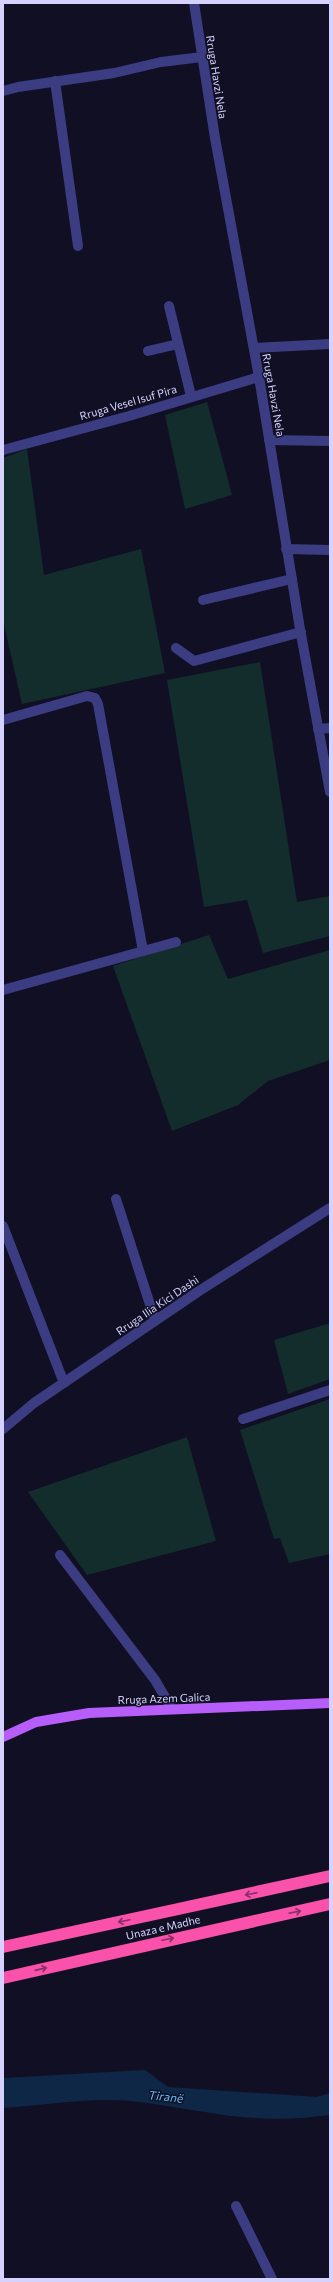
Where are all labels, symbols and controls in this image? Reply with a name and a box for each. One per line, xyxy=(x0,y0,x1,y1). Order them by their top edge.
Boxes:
street label: Rruga Havzi Nela xyxy=(204,34,230,120)
street label: Rruga Havzi Nela xyxy=(260,352,288,438)
street label: Rruga Vesel Isuf Pira xyxy=(78,382,178,422)
street label: Rruga Ilia Kici Dashi xyxy=(113,1272,201,1337)
street label: Rruga Azem Galica xyxy=(117,1690,211,1706)
one-way arrow xyxy=(245,1890,258,1898)
one-way arrow xyxy=(288,1907,301,1915)
street label: Unaza e Madhe xyxy=(125,1912,202,1942)
one-way arrow xyxy=(118,1918,131,1926)
one-way arrow xyxy=(161,1935,174,1943)
one-way arrow xyxy=(34,1965,47,1972)
water label: Tiranë xyxy=(148,2087,185,2105)

